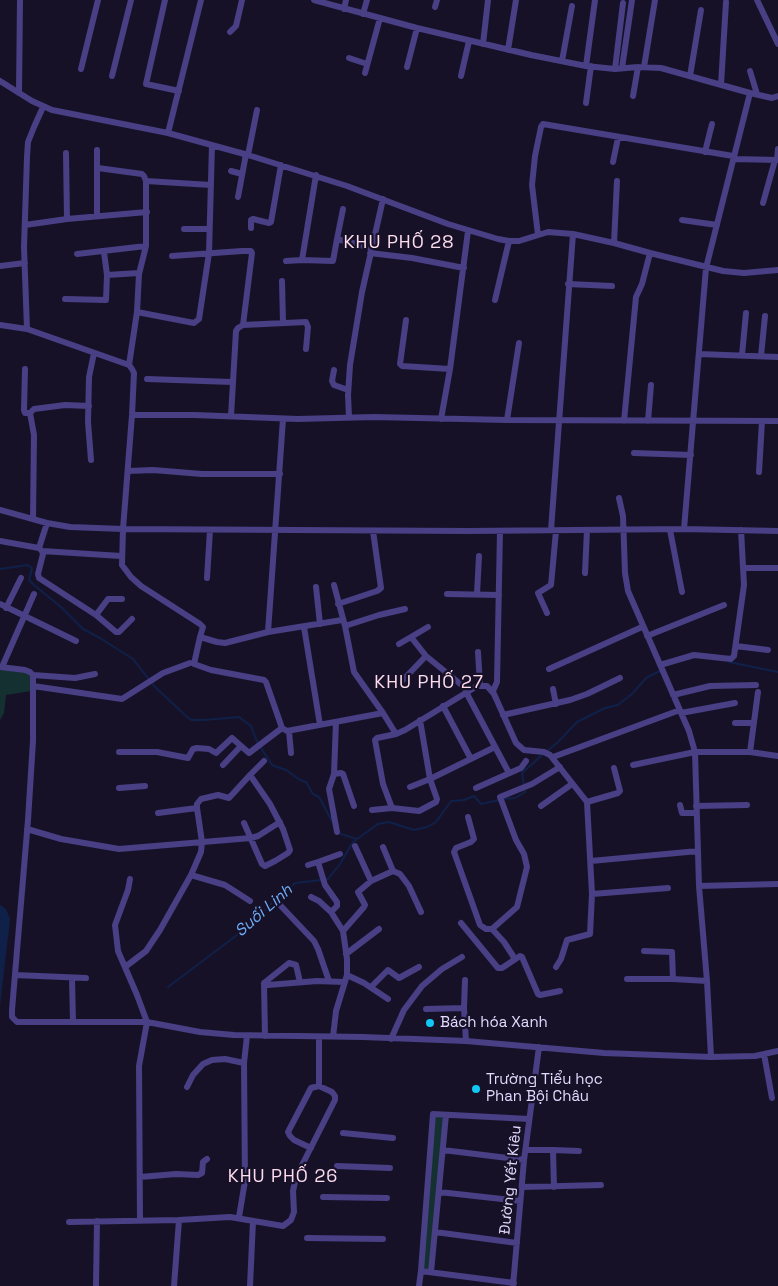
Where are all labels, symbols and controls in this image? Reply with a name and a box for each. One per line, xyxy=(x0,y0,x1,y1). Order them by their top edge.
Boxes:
district label: KHU PHỐ 28 xyxy=(342,232,456,254)
district label: KHU PHỐ 27 xyxy=(373,672,485,694)
water label: Suối Linh xyxy=(231,881,297,941)
place label: Bách hóa Xanh xyxy=(440,1014,548,1032)
marker: Bách hóa Xanh xyxy=(424,1017,436,1029)
place label: Trường Tiểu học Phan Bội Châu xyxy=(486,1071,603,1106)
marker: Trường Tiểu học Phan Bội Châu xyxy=(470,1083,482,1095)
street label: Đường Yết Kiêu xyxy=(496,1125,526,1235)
district label: KHU PHỐ 26 xyxy=(226,1166,340,1188)

